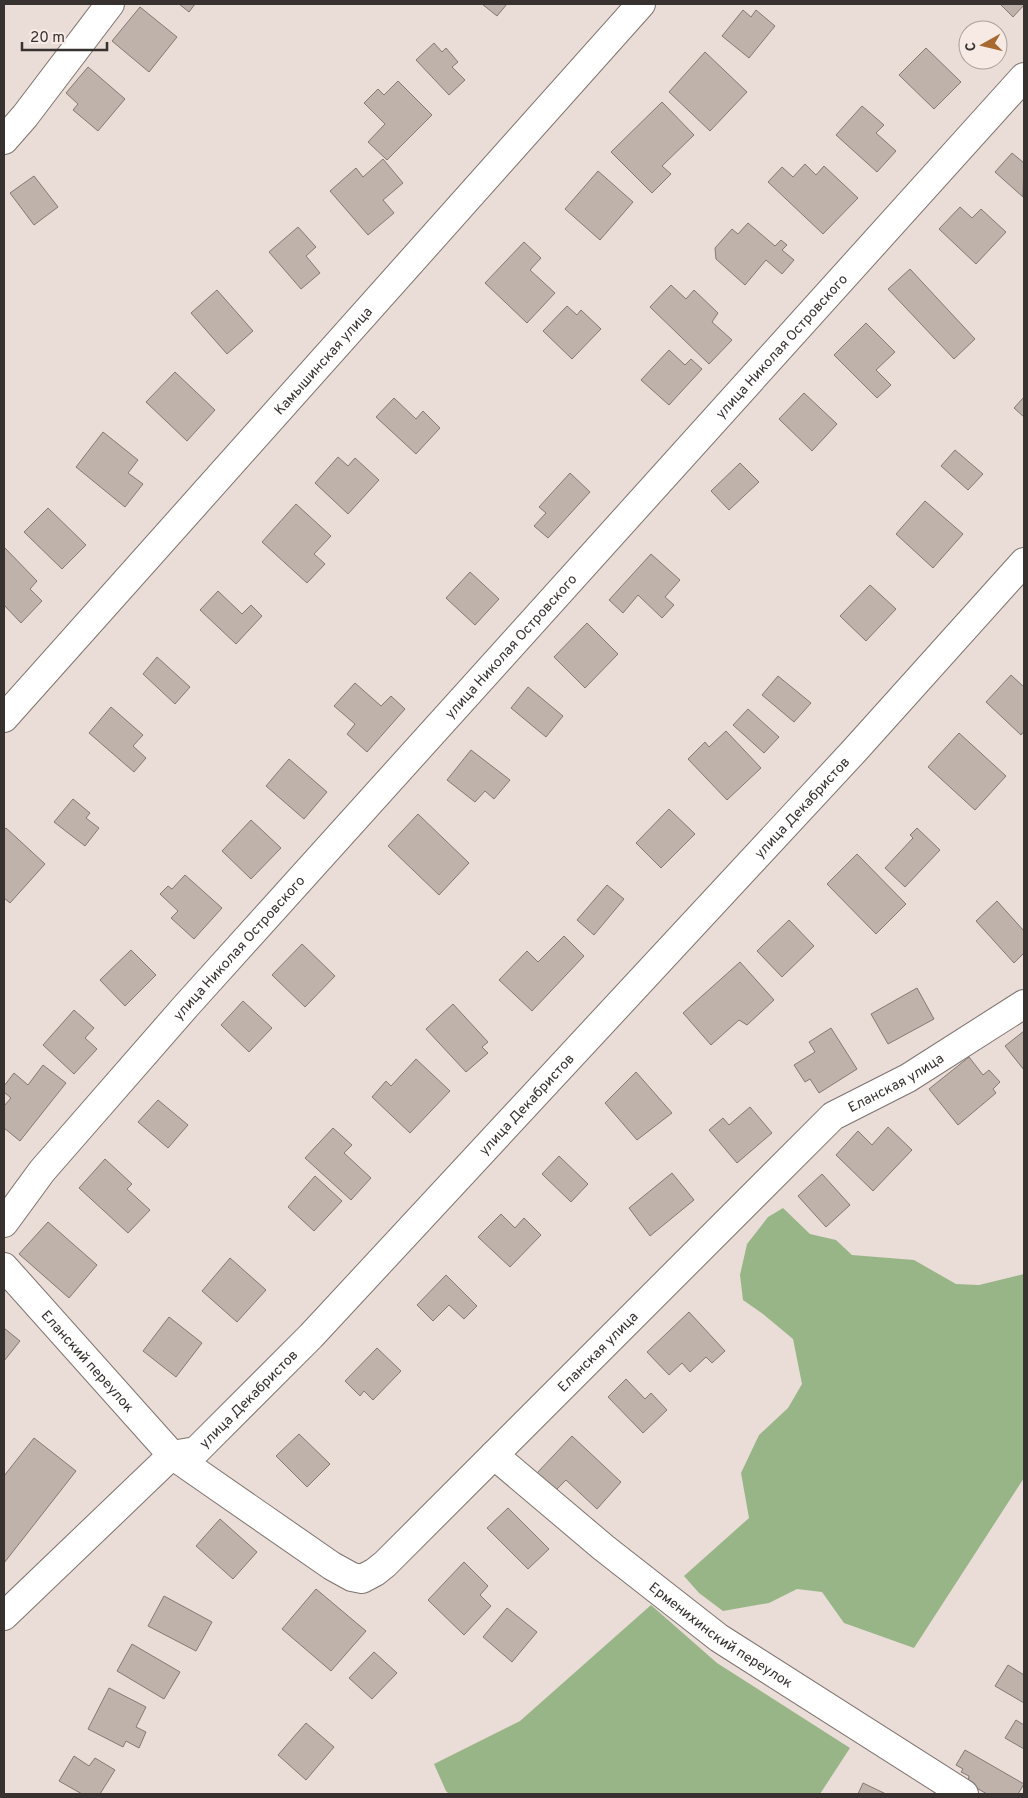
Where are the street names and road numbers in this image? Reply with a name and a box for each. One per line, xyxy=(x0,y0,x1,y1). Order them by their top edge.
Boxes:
street label: улица Николая Островского xyxy=(713,271,852,423)
street label: Камышинская улица xyxy=(271,304,377,419)
street label: улица Николая Островского xyxy=(442,571,581,723)
street label: улица Декабристов xyxy=(752,754,854,863)
street label: улица Николая Островского xyxy=(170,873,309,1024)
street label: Еланская улица xyxy=(845,1050,947,1117)
street label: улица Декабристов xyxy=(476,1051,579,1159)
street label: Еланский переулок xyxy=(37,1307,137,1416)
street label: Еланская улица xyxy=(555,1309,642,1396)
street label: улица Декабристов xyxy=(197,1347,302,1453)
street label: Ерменихинский переулок xyxy=(645,1579,795,1693)

